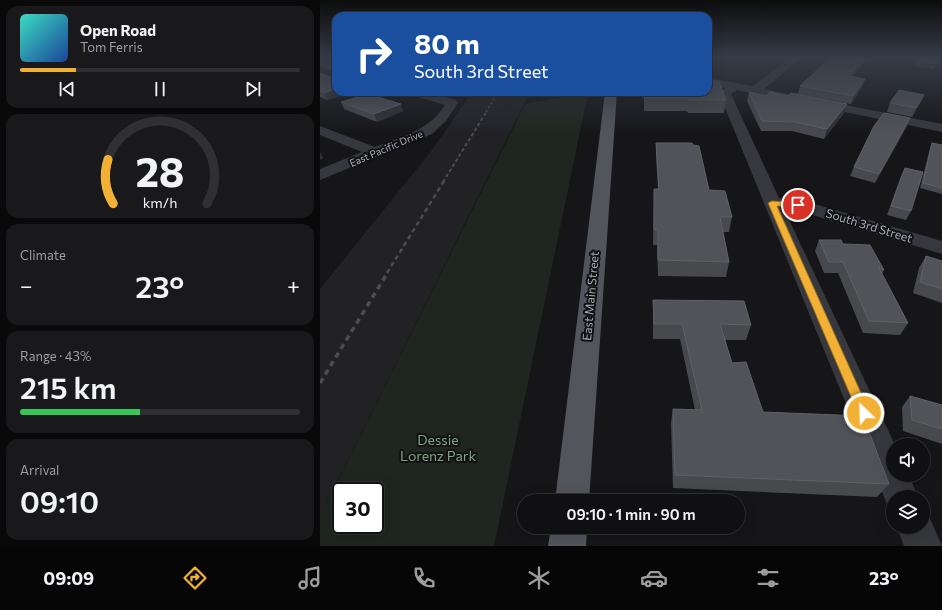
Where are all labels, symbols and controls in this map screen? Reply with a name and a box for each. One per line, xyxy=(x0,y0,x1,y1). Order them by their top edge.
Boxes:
text: Open Road xyxy=(80,21,156,39)
text: 80 m xyxy=(414,26,480,60)
icon: right xyxy=(348,28,400,80)
text: Tom Ferris xyxy=(80,39,143,55)
text: South 3rd Street xyxy=(414,60,548,82)
icon: previous xyxy=(56,78,78,100)
icon: pause xyxy=(149,78,171,100)
icon: next xyxy=(242,78,264,100)
street label: East Pacific Drive xyxy=(348,127,424,169)
text: 28 xyxy=(135,144,185,195)
pin xyxy=(781,188,815,222)
text: km/h xyxy=(143,192,177,210)
icon: arrive xyxy=(787,194,809,216)
street label: South 3rd Street xyxy=(824,205,914,245)
text: Climate xyxy=(20,247,66,263)
street label: East Main Street xyxy=(579,250,601,341)
text: 23° xyxy=(135,267,184,304)
text: − xyxy=(20,272,33,299)
text: + xyxy=(287,272,300,299)
text: Range · 43% xyxy=(20,348,91,364)
text: 215 km xyxy=(20,368,116,405)
position arrow xyxy=(843,392,885,434)
park label: Dessie Lorenz Park xyxy=(400,431,476,464)
map controls xyxy=(886,438,930,534)
button: sound xyxy=(886,438,930,482)
text: Arrival xyxy=(20,462,59,478)
text: 09:10 xyxy=(20,482,99,519)
speed limit sign: 30 xyxy=(332,482,384,534)
button: layers xyxy=(886,490,930,534)
text: 09:10 · 1 min · 90 m xyxy=(566,505,696,523)
icon: directions xyxy=(181,564,209,592)
icon: music xyxy=(296,564,324,592)
icon: phone xyxy=(410,564,438,592)
icon: climate xyxy=(525,564,553,592)
icon: car xyxy=(640,564,668,592)
icon: filters xyxy=(754,564,782,592)
text: 09:09 xyxy=(43,567,94,589)
text: 23° xyxy=(869,567,899,589)

